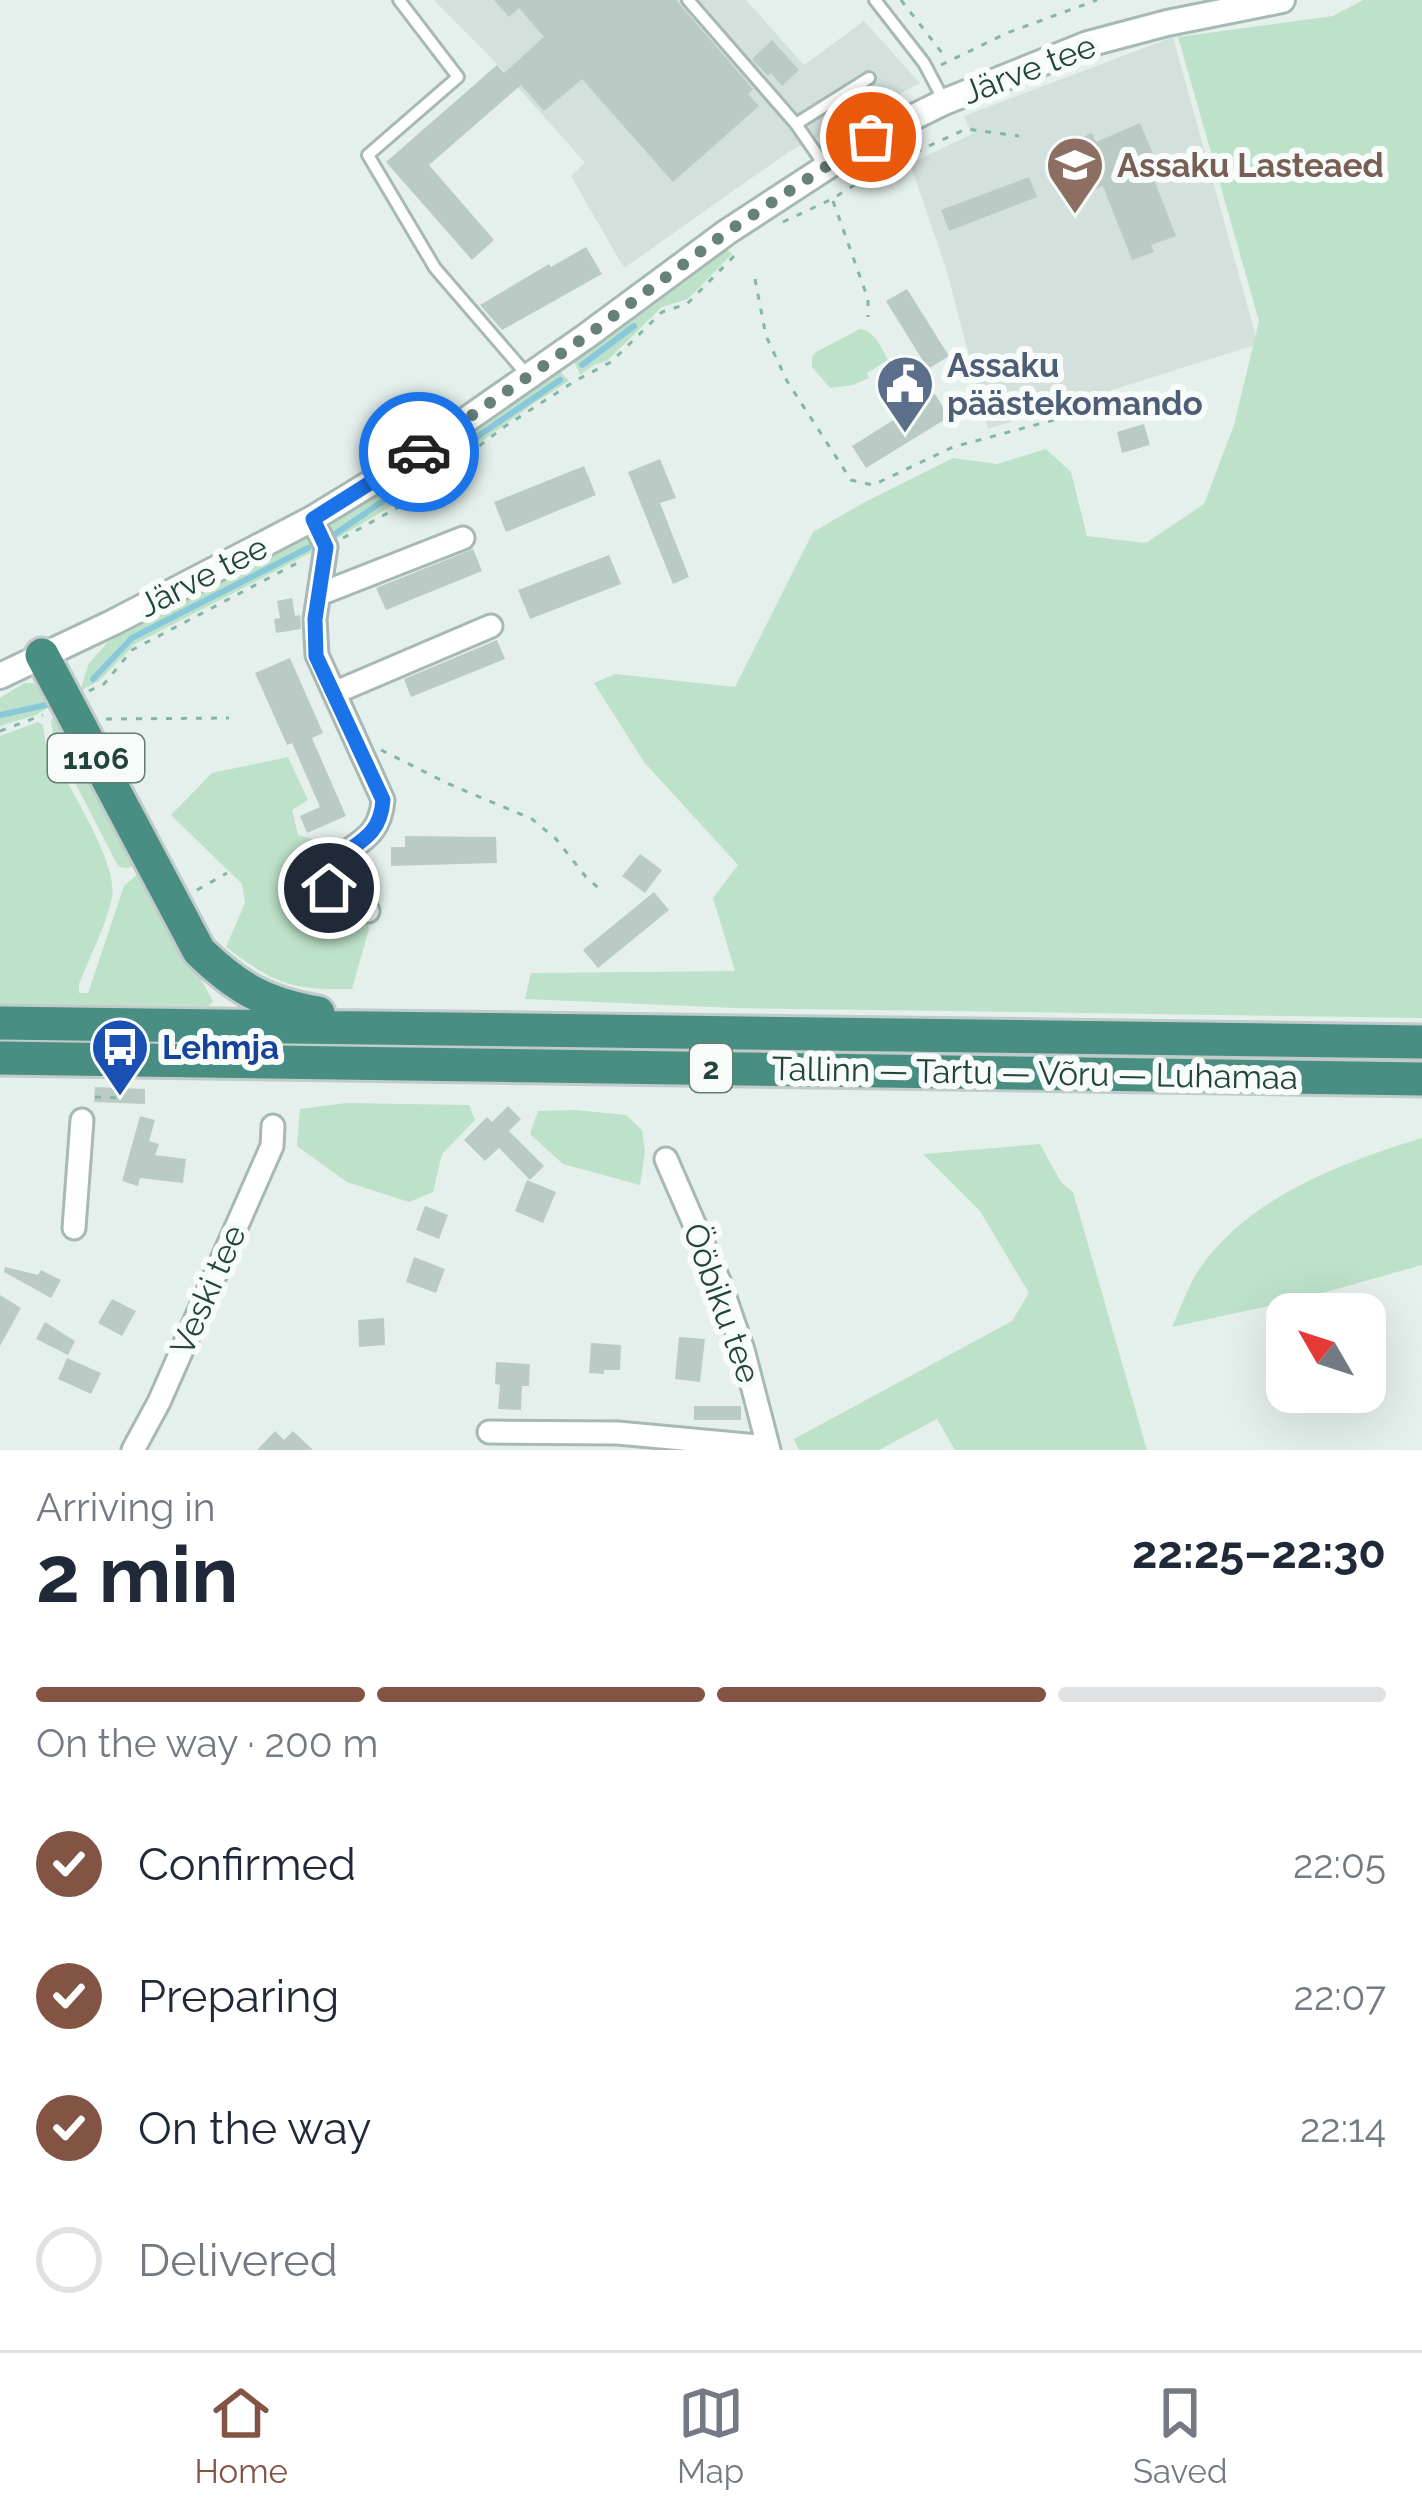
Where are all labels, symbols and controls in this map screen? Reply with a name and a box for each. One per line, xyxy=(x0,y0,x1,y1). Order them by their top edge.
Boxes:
street label: Järve tee xyxy=(957,26,1101,112)
pin xyxy=(820,86,922,188)
icon: bag xyxy=(838,104,904,170)
school or university icon: Assaku Lasteaed xyxy=(1044,134,1106,216)
place label: Assaku Lasteaed xyxy=(1117,146,1384,185)
place label: Assaku päästekomando xyxy=(947,346,1203,423)
public building icon: Assaku päästekomando xyxy=(874,353,936,435)
courier xyxy=(359,392,479,512)
icon: car xyxy=(386,419,452,485)
street label: Järve tee xyxy=(132,527,274,625)
road number: 1106 xyxy=(48,734,144,782)
pin xyxy=(278,837,380,939)
icon: home xyxy=(296,855,362,921)
bus stop icon: Lehmja xyxy=(89,1016,151,1098)
place label: Lehmja xyxy=(162,1028,279,1067)
road number: 2 xyxy=(690,1044,732,1092)
street label: Tallinn — Tartu — Võru — Luhamaa xyxy=(772,1049,1298,1097)
street label: Ööbiku tee xyxy=(675,1218,770,1388)
street label: Veski tee xyxy=(162,1219,254,1361)
north arrow xyxy=(1266,1293,1386,1413)
map controls xyxy=(1266,1293,1386,1413)
text: Arriving in xyxy=(36,1484,216,1530)
text: 22:25–22:30 xyxy=(1132,1526,1386,1579)
text: 2 min xyxy=(36,1529,238,1620)
text: On the way · 200 m xyxy=(36,1720,378,1766)
icon: check xyxy=(36,1831,102,1897)
text: Confirmed xyxy=(138,1838,356,1891)
text: 22:05 xyxy=(1293,1841,1386,1887)
icon: check xyxy=(36,1963,102,2029)
text: Preparing xyxy=(138,1970,339,2023)
text: 22:07 xyxy=(1294,1973,1386,2019)
icon: check xyxy=(36,2095,102,2161)
text: On the way xyxy=(138,2102,372,2155)
text: 22:14 xyxy=(1300,2105,1386,2151)
text: Delivered xyxy=(138,2234,338,2287)
tab: Home xyxy=(195,2380,288,2491)
tab: Map xyxy=(677,2380,744,2491)
tab: Saved xyxy=(1133,2380,1227,2491)

